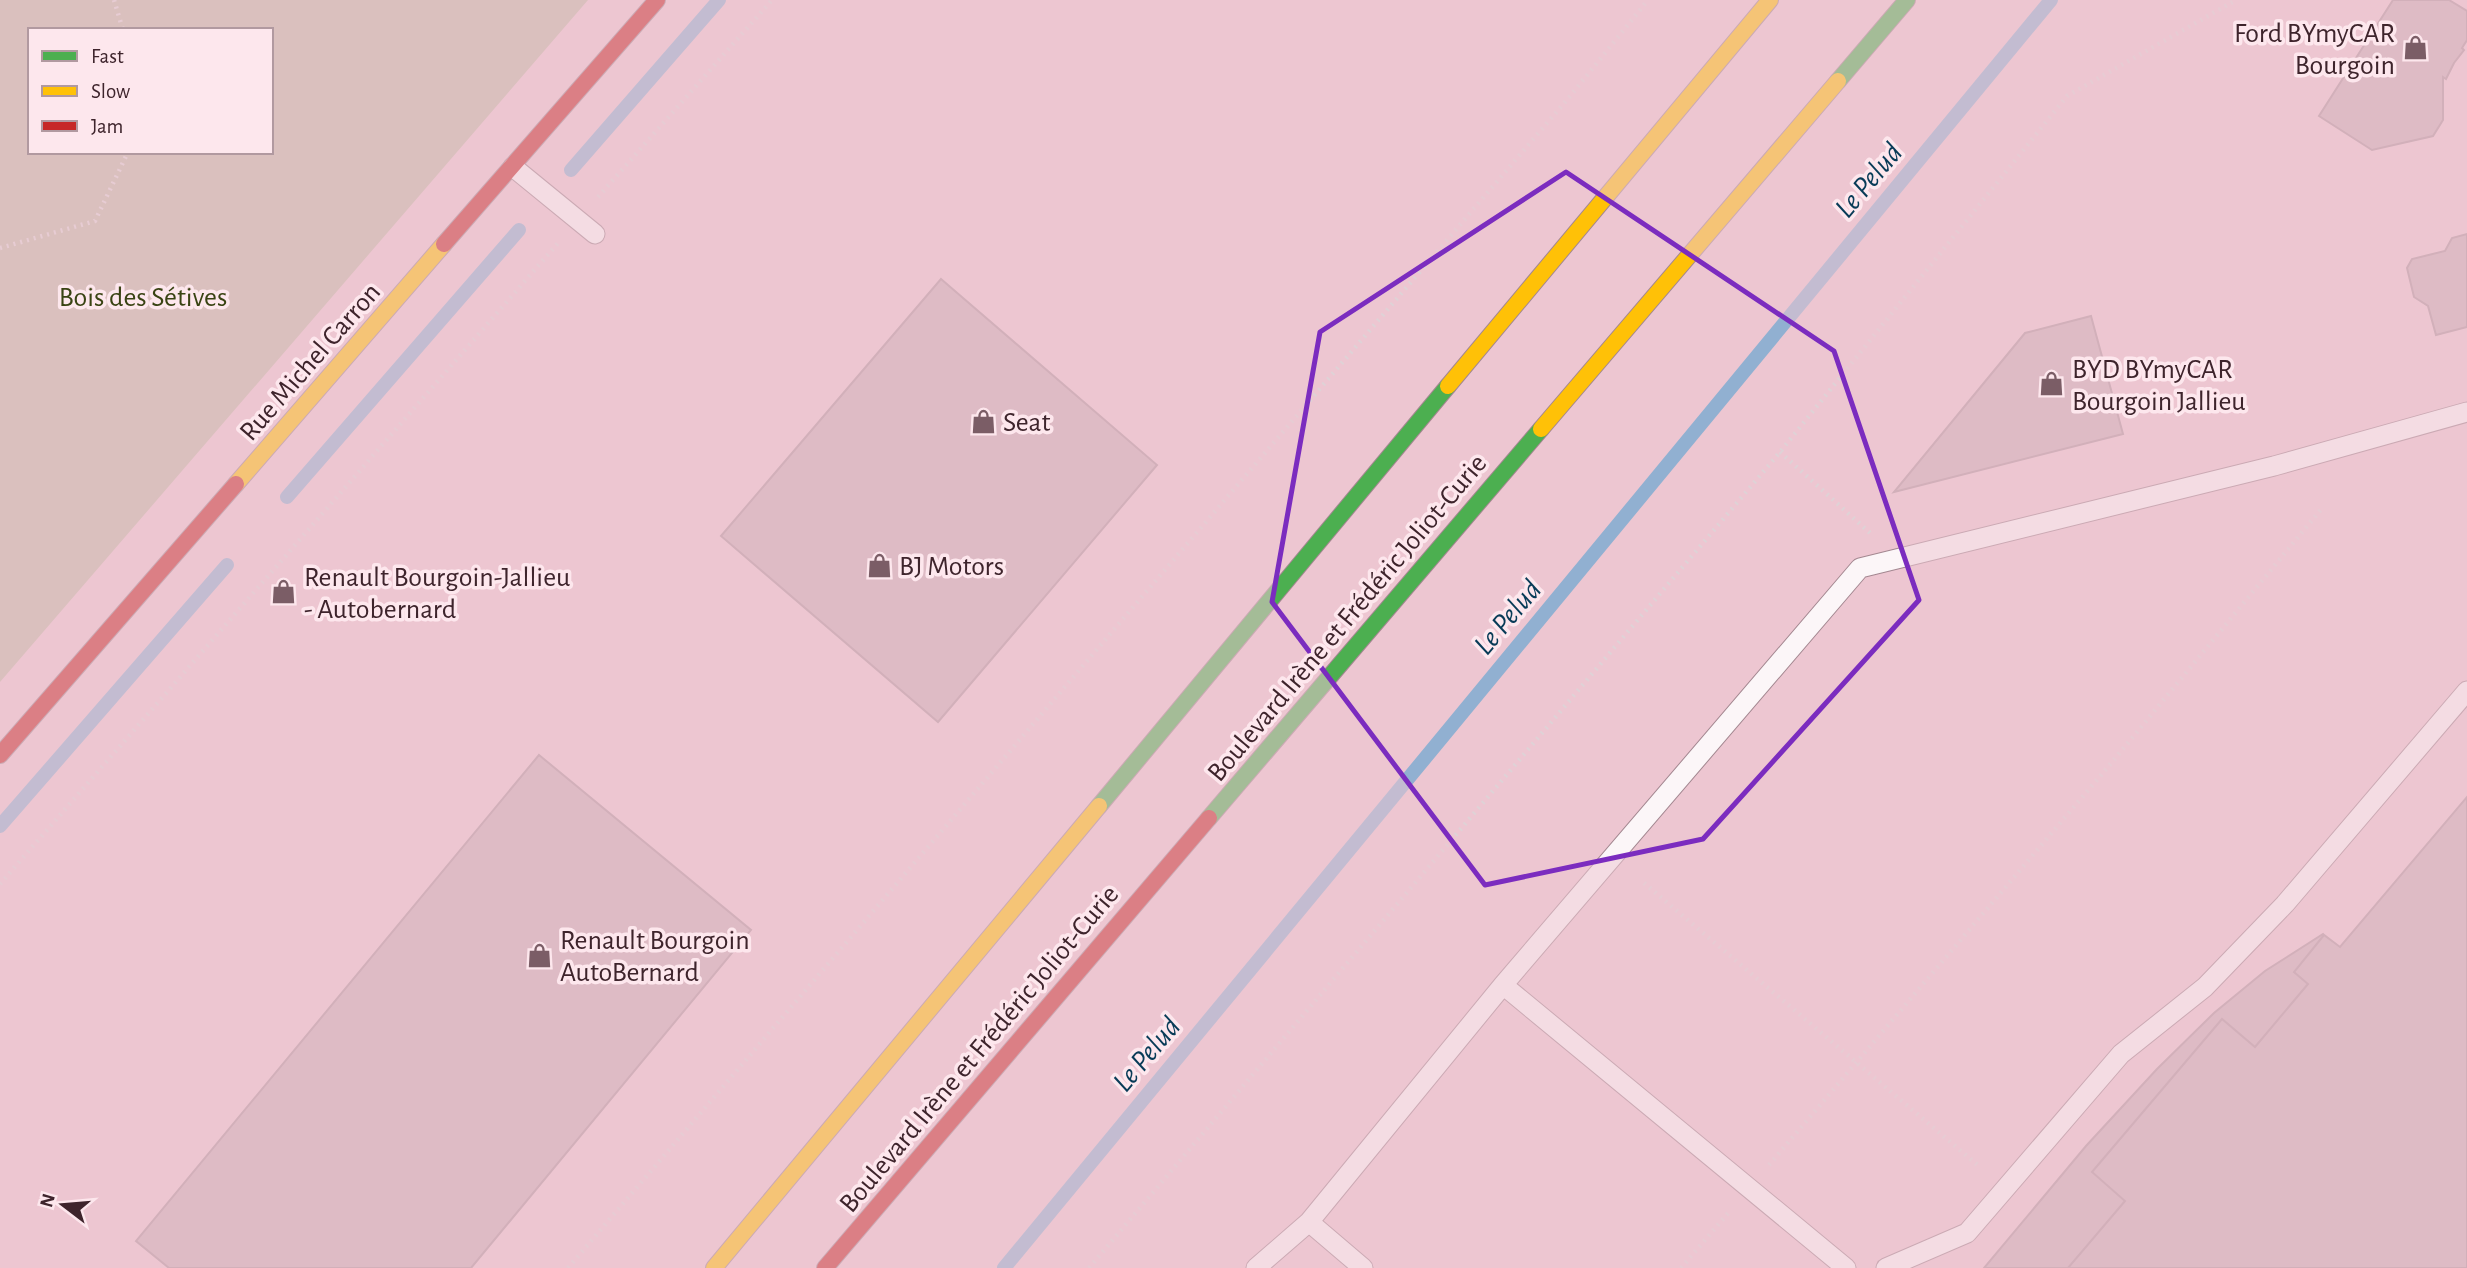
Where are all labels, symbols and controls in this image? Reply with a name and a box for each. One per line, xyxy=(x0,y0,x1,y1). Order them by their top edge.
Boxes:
place label: Ford BYmyCAR Bourgoin xyxy=(2234,20,2395,80)
legend xyxy=(28,28,273,154)
shop icon: Ford BYmyCAR Bourgoin xyxy=(2401,34,2429,62)
text: Fast xyxy=(91,46,124,67)
text: Slow xyxy=(91,81,130,102)
text: Jam xyxy=(91,116,123,137)
water label: Le Pelud xyxy=(1829,138,1908,224)
street label: Rue Michel Carron xyxy=(235,278,386,446)
park label: Bois des Sétives xyxy=(59,284,227,312)
place label: BYD BYmyCAR Bourgoin Jallieu xyxy=(2072,356,2246,416)
shop icon: BYD BYmyCAR Bourgoin Jallieu xyxy=(2038,370,2066,398)
shop icon: Seat xyxy=(969,407,997,435)
place label: Seat xyxy=(1003,409,1051,437)
street label: Boulevard Irène et Frédéric Joliot-Curie xyxy=(1203,449,1492,787)
shop icon: BJ Motors xyxy=(865,551,893,579)
place label: BJ Motors xyxy=(899,553,1004,581)
place label: Renault Bourgoin-Jallieu - Autobernard xyxy=(304,564,570,624)
water label: Le Pelud xyxy=(1468,575,1547,661)
shop icon: Renault Bourgoin-Jallieu - Autobernard xyxy=(270,578,298,606)
street label: Boulevard Irène et Frédéric Joliot-Curie xyxy=(835,880,1124,1218)
place label: Renault Bourgoin AutoBernard xyxy=(560,927,750,987)
shop icon: Renault Bourgoin AutoBernard xyxy=(526,941,554,969)
water label: Le Pelud xyxy=(1107,1012,1186,1098)
north arrow xyxy=(28,1170,98,1240)
text: N xyxy=(37,1192,59,1210)

